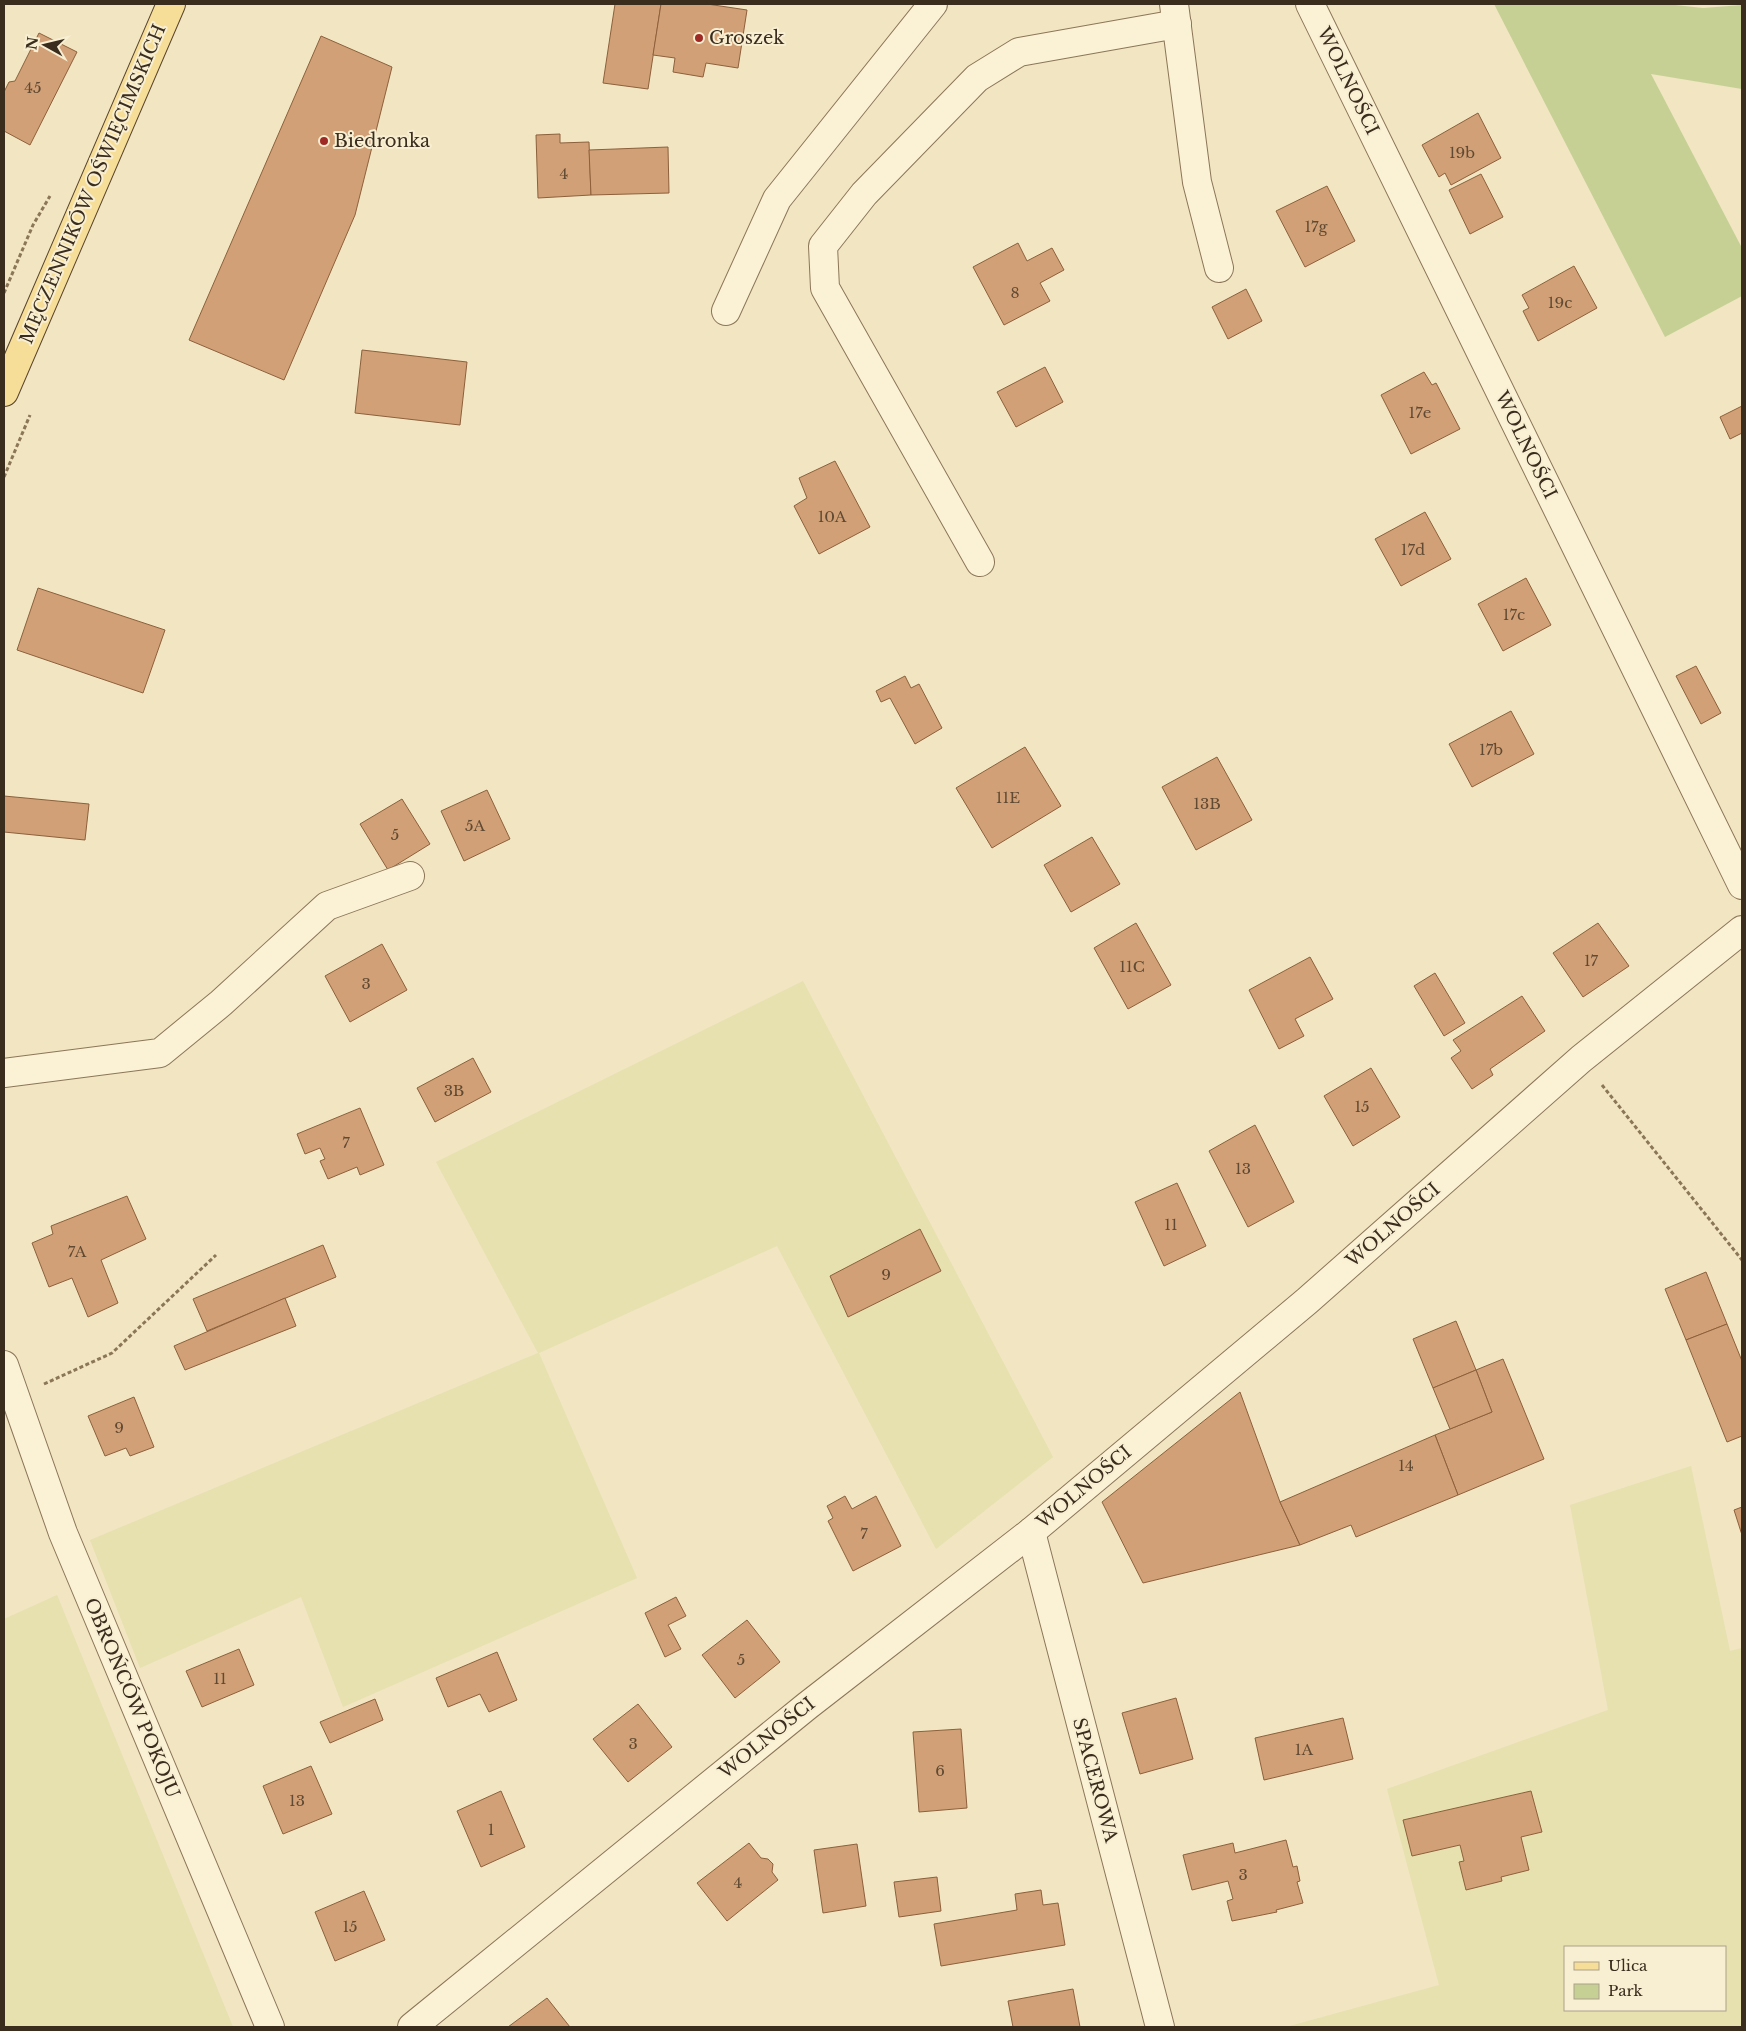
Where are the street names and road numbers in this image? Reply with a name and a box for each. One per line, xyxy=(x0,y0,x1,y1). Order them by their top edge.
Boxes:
street label: MĘCZENNIKÓW OŚWIĘCIMSKICH xyxy=(15,21,171,347)
street label: WOLNOŚCI xyxy=(1312,22,1384,138)
street label: WOLNOŚCI xyxy=(1490,386,1562,502)
street label: WOLNOŚCI xyxy=(1340,1178,1444,1272)
street label: WOLNOŚCI xyxy=(1031,1440,1136,1534)
street label: OBROŃCÓW POKOJU xyxy=(80,1594,185,1801)
street label: WOLNOŚCI xyxy=(713,1692,819,1784)
street label: SPACEROWA xyxy=(1068,1715,1122,1846)

